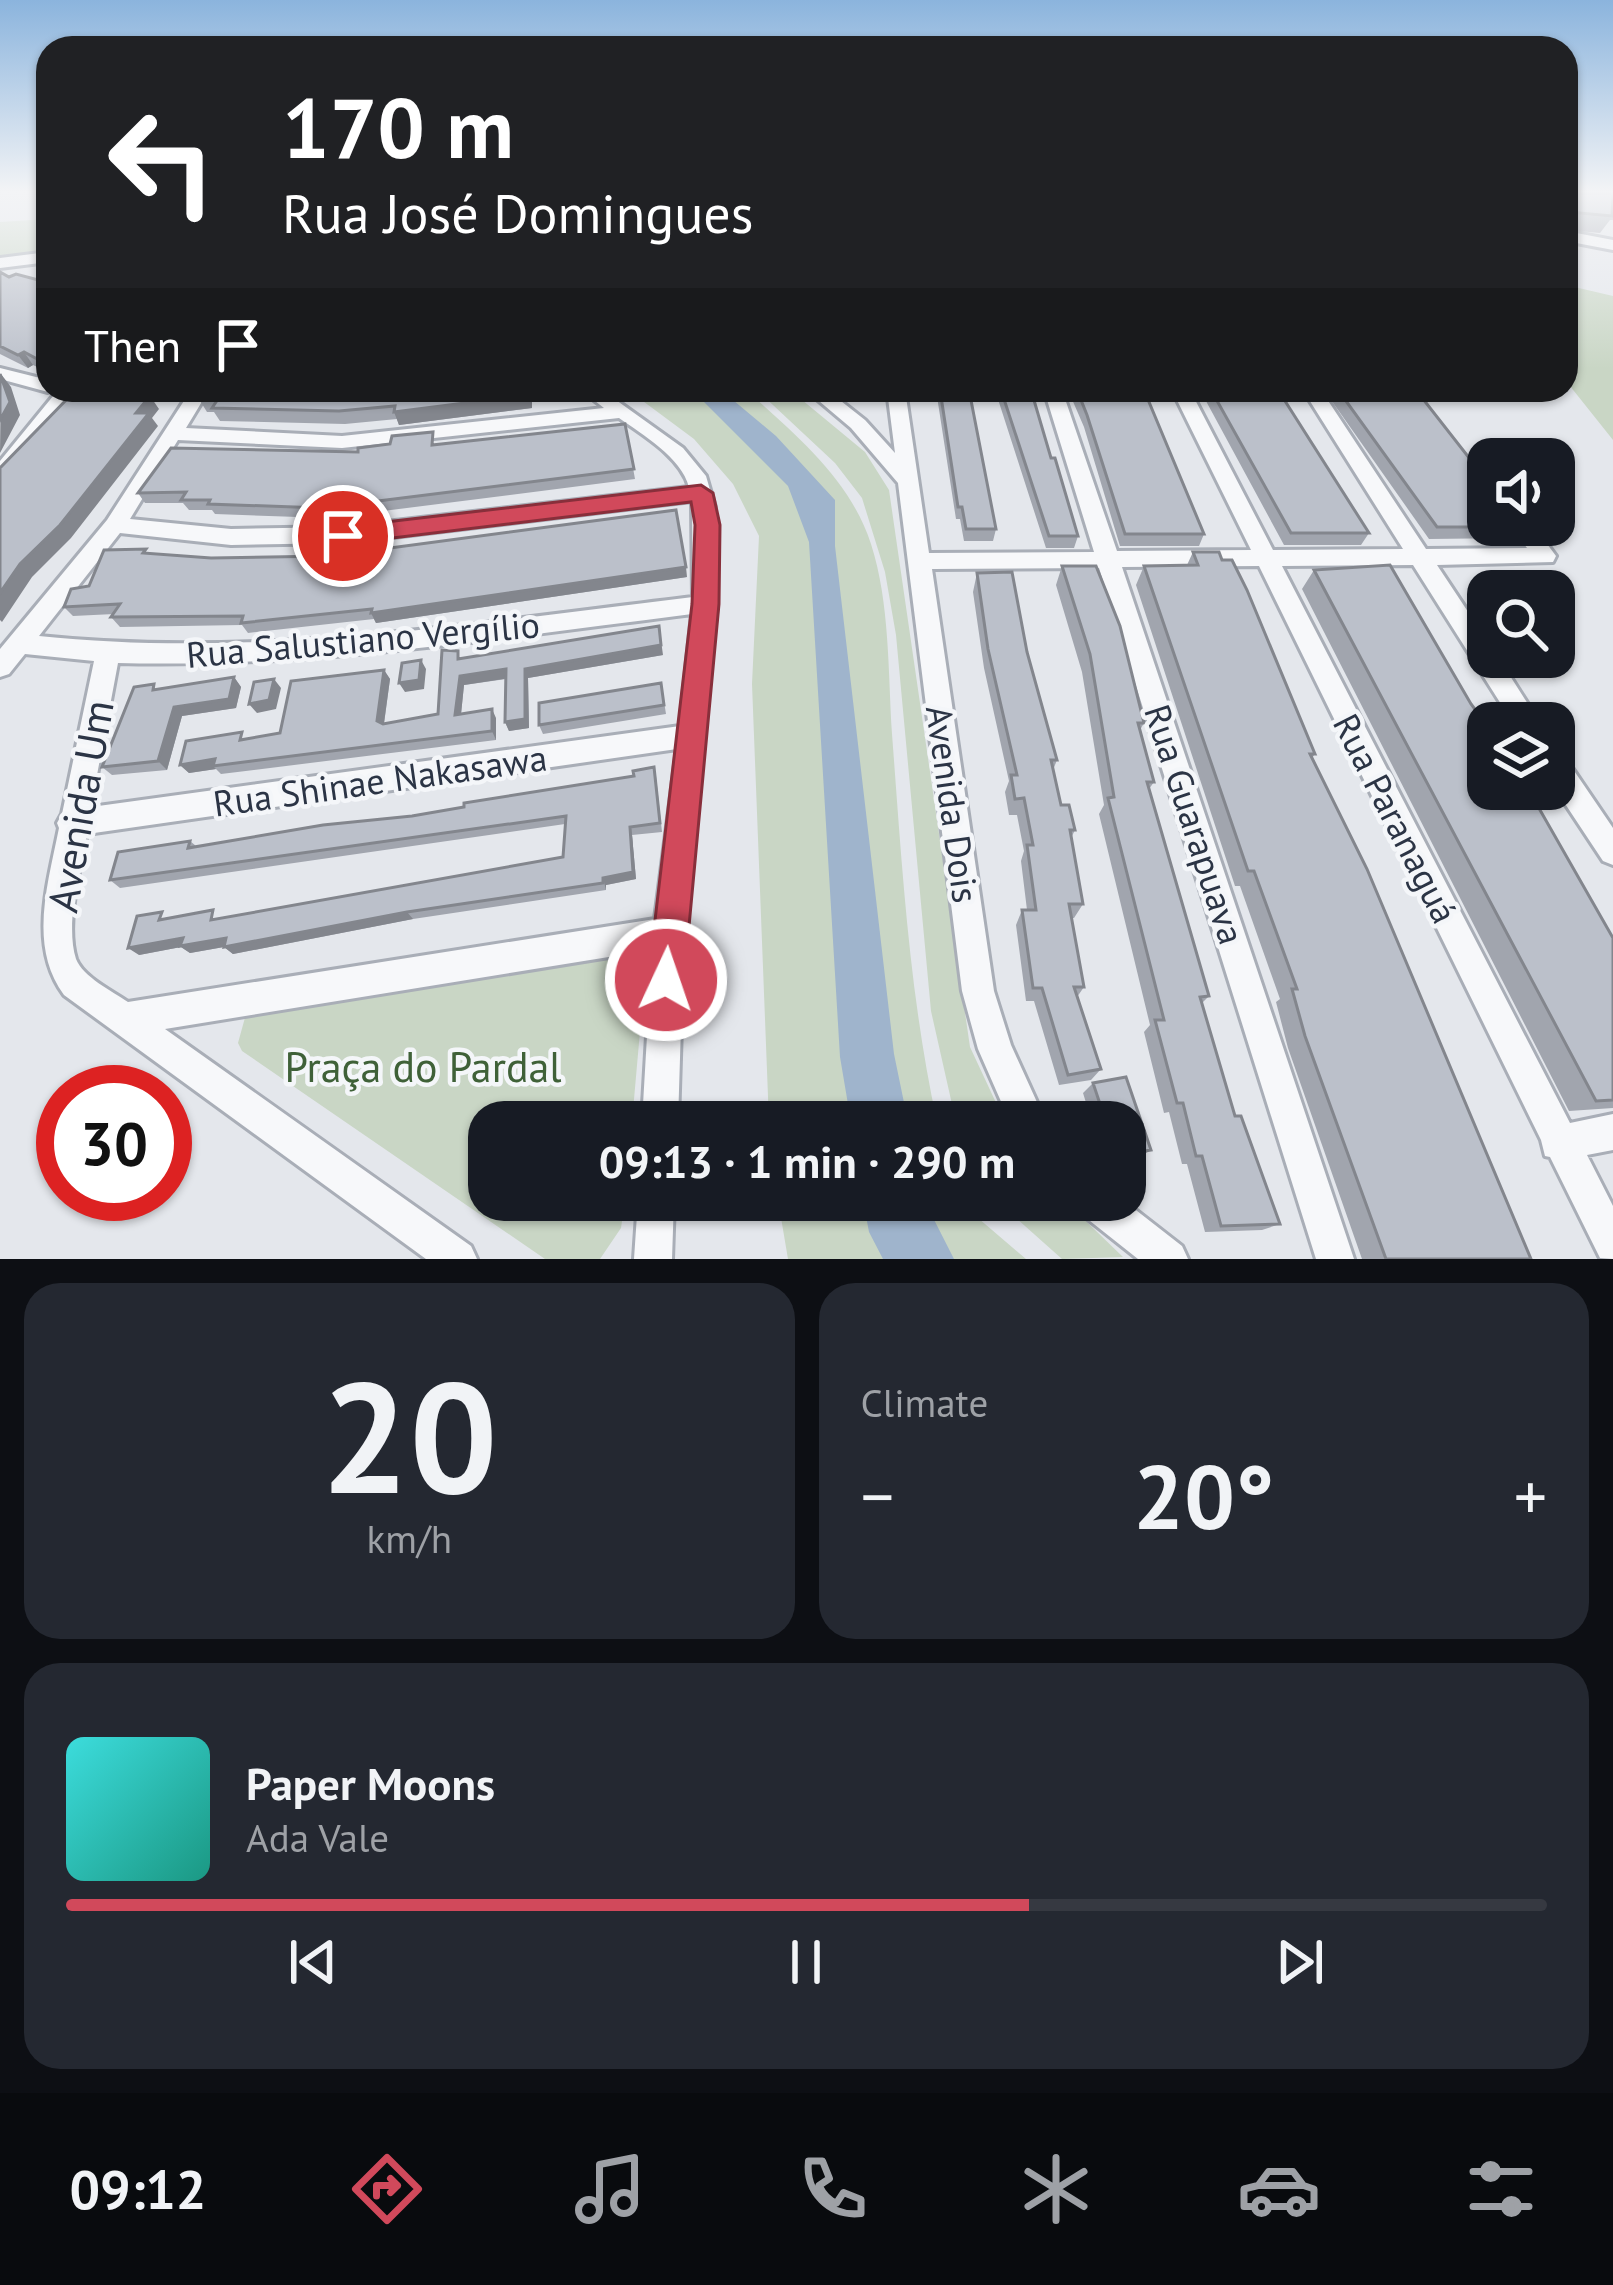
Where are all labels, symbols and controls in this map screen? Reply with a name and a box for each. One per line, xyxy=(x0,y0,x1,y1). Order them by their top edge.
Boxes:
text: 170 m xyxy=(282,72,514,181)
icon: left xyxy=(84,84,240,240)
text: Rua José Domingues xyxy=(282,178,754,248)
icon: arrive xyxy=(205,312,271,378)
text: Then xyxy=(84,316,181,374)
map controls xyxy=(1467,438,1575,810)
button: sound xyxy=(1467,438,1575,546)
pin xyxy=(292,485,394,587)
icon: arrive xyxy=(310,503,376,569)
button: search xyxy=(1467,570,1575,678)
street label: Rua Salustiano Vergílio xyxy=(184,600,542,678)
street label: Avenida Um xyxy=(34,696,126,916)
street label: Rua Guarapuava xyxy=(1134,698,1256,950)
street label: Avenida Dois xyxy=(916,702,990,906)
button: layers xyxy=(1467,702,1575,810)
street label: Rua Paranaguá xyxy=(1323,705,1469,931)
street label: Rua Shinae Nakasawa xyxy=(210,733,550,827)
position arrow xyxy=(603,917,729,1043)
park label: Praça do Pardal xyxy=(284,1039,562,1094)
speed limit sign: 30 xyxy=(36,1065,192,1221)
text: 09:13 · 1 min · 290 m xyxy=(599,1132,1015,1190)
text: 20 xyxy=(321,1334,498,1536)
text: Climate xyxy=(861,1377,988,1428)
text: 20° xyxy=(1133,1437,1274,1554)
text: − xyxy=(861,1453,894,1538)
text: + xyxy=(1514,1453,1547,1538)
text: km/h xyxy=(367,1513,452,1564)
text: Paper Moons xyxy=(246,1754,495,1812)
text: Ada Vale xyxy=(246,1812,389,1863)
icon: previous xyxy=(280,1929,346,1995)
icon: pause xyxy=(773,1929,839,1995)
icon: next xyxy=(1267,1929,1333,1995)
icon: directions xyxy=(345,2147,429,2231)
icon: music xyxy=(568,2147,652,2231)
icon: phone xyxy=(791,2147,875,2231)
icon: climate xyxy=(1014,2147,1098,2231)
icon: car xyxy=(1237,2147,1321,2231)
icon: filters xyxy=(1459,2147,1543,2231)
text: 09:12 xyxy=(69,2154,206,2224)

